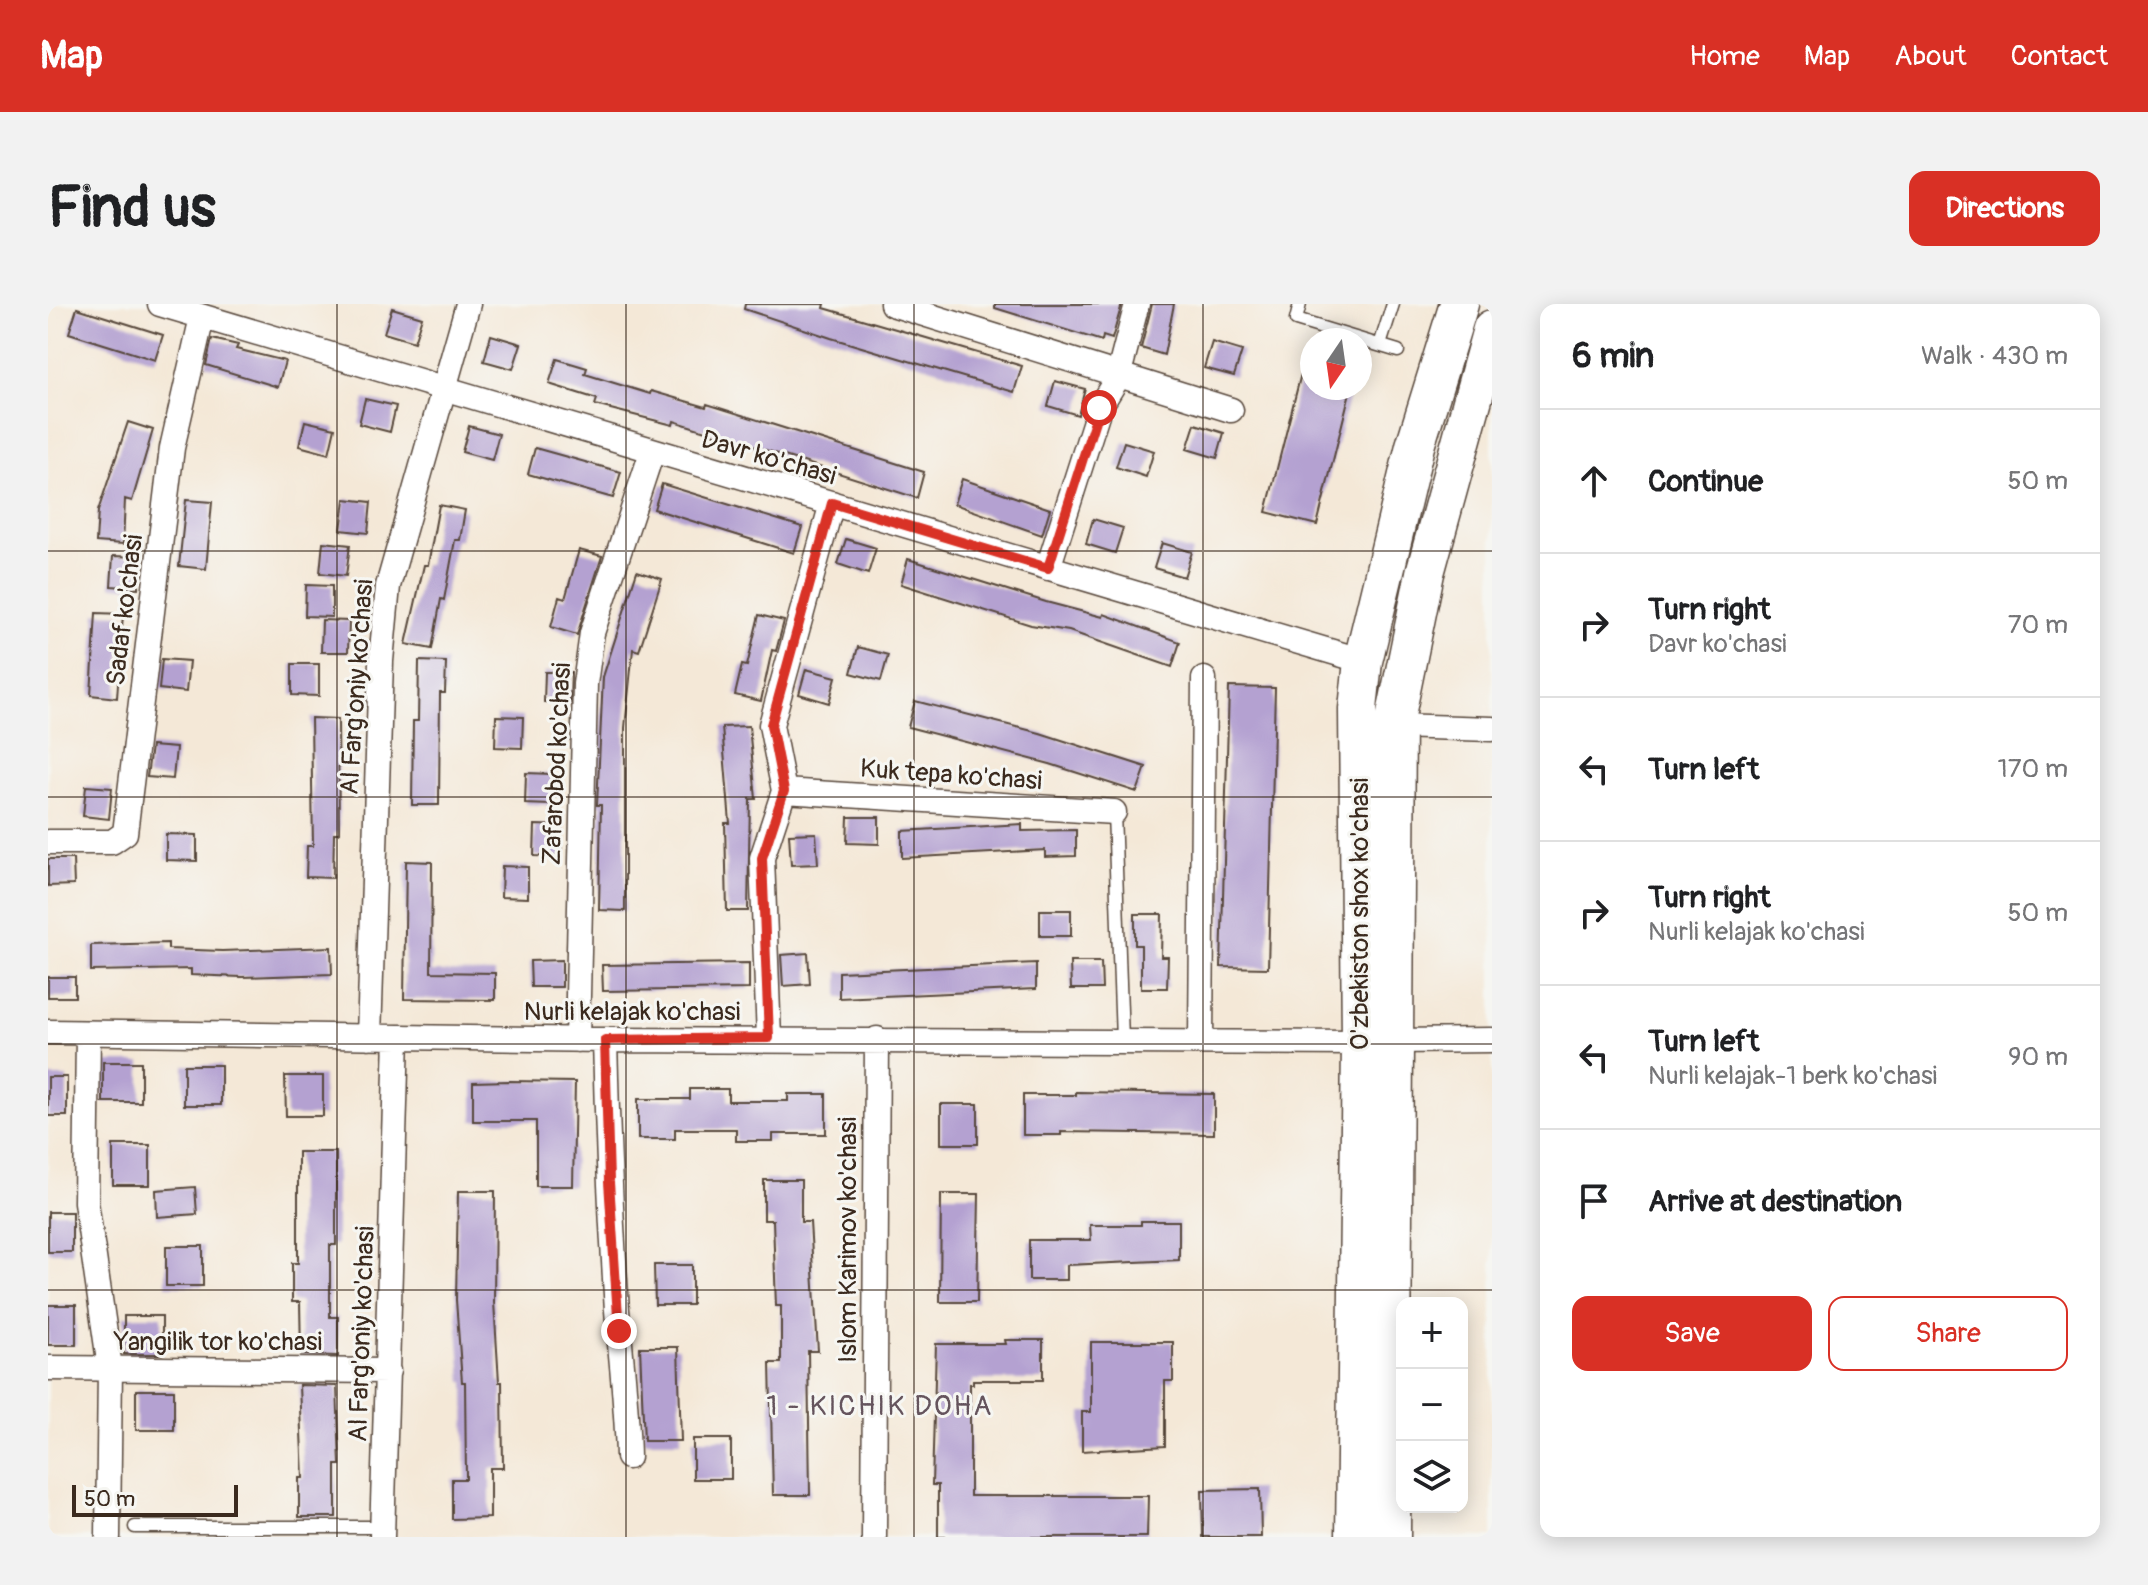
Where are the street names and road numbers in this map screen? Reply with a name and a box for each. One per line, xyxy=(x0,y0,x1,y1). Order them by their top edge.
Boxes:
street label: Davr ko'chasi xyxy=(698,423,840,492)
street label: Sadaf ko'chasi xyxy=(100,533,150,687)
street label: Al Farg'oniy ko'chasi xyxy=(334,578,380,796)
street label: Zafarobod ko'chasi xyxy=(536,662,578,866)
street label: Kuk tepa ko'chasi xyxy=(859,753,1043,797)
street label: O'zbekiston shox ko'chasi xyxy=(1344,778,1376,1050)
street label: Nurli kelajak ko'chasi xyxy=(524,996,740,1028)
street label: Islom Karimov ko'chasi xyxy=(832,1117,864,1363)
street label: Al Farg'oniy ko'chasi xyxy=(342,1226,382,1442)
street label: Yangilik tor ko'chasi xyxy=(113,1326,322,1358)

